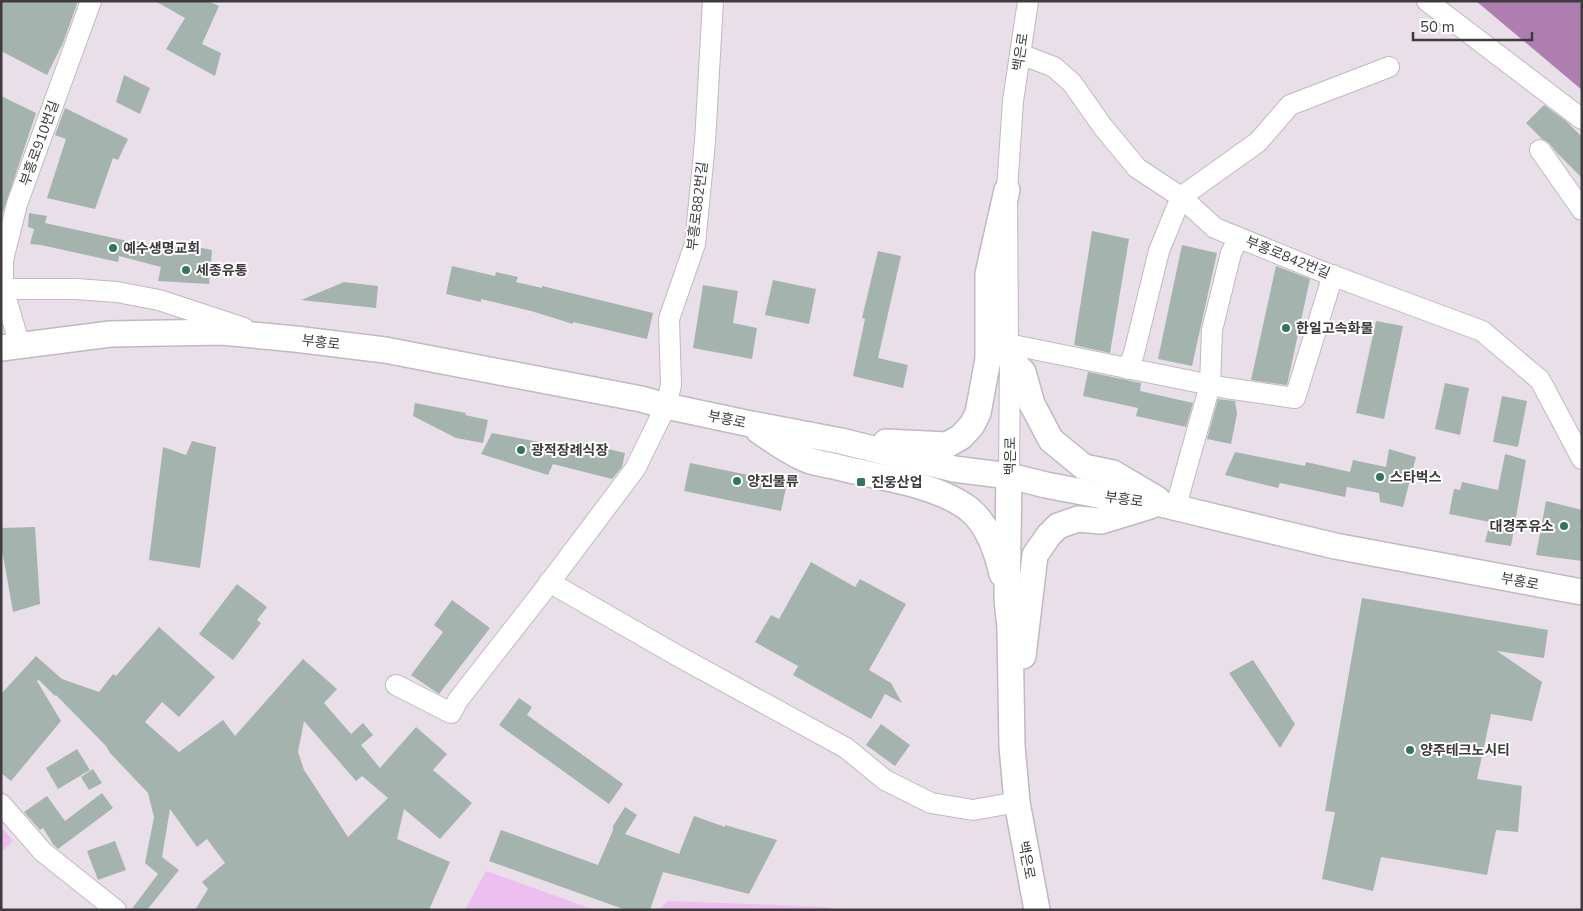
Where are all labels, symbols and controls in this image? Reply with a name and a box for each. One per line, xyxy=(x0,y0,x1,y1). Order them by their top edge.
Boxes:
scale bar xyxy=(1413,10,1532,42)
text: 50 m xyxy=(1420,17,1455,37)
street label: 백은로 xyxy=(1008,31,1033,73)
street label: 부흥로910번길 xyxy=(15,98,64,189)
street label: 부흥로882번길 xyxy=(683,160,712,252)
street label: 부흥로842번길 xyxy=(1243,232,1333,283)
place label: 예수생명교회 xyxy=(123,239,200,258)
marker: 예수생명교회 xyxy=(107,242,119,254)
place label: 세종유통 xyxy=(196,261,248,280)
marker: 세종유통 xyxy=(180,264,192,276)
place label: 한일고속화물 xyxy=(1296,319,1373,338)
marker: 한일고속화물 xyxy=(1280,322,1292,334)
street label: 부흥로 xyxy=(301,331,341,354)
street label: 부흥로 xyxy=(706,406,748,433)
street label: 백은로 xyxy=(1001,436,1020,475)
place label: 광적장례식장 xyxy=(531,441,608,460)
marker: 광적장례식장 xyxy=(515,444,527,456)
place label: 스타벅스 xyxy=(1390,468,1442,487)
marker: 스타벅스 xyxy=(1374,471,1386,483)
place label: 양진물류 xyxy=(747,472,799,491)
place label: 진웅산업 xyxy=(871,473,923,492)
marker: 양진물류 xyxy=(731,475,743,487)
marker: 진웅산업 xyxy=(855,476,867,488)
street label: 부흥로 xyxy=(1103,487,1145,512)
place label: 대경주유소 xyxy=(1490,517,1554,536)
marker: 대경주유소 xyxy=(1558,520,1570,532)
street label: 부흥로 xyxy=(1499,568,1541,595)
place label: 양주테크노시티 xyxy=(1420,741,1510,760)
marker: 양주테크노시티 xyxy=(1404,744,1416,756)
street label: 백은로 xyxy=(1013,839,1040,881)

